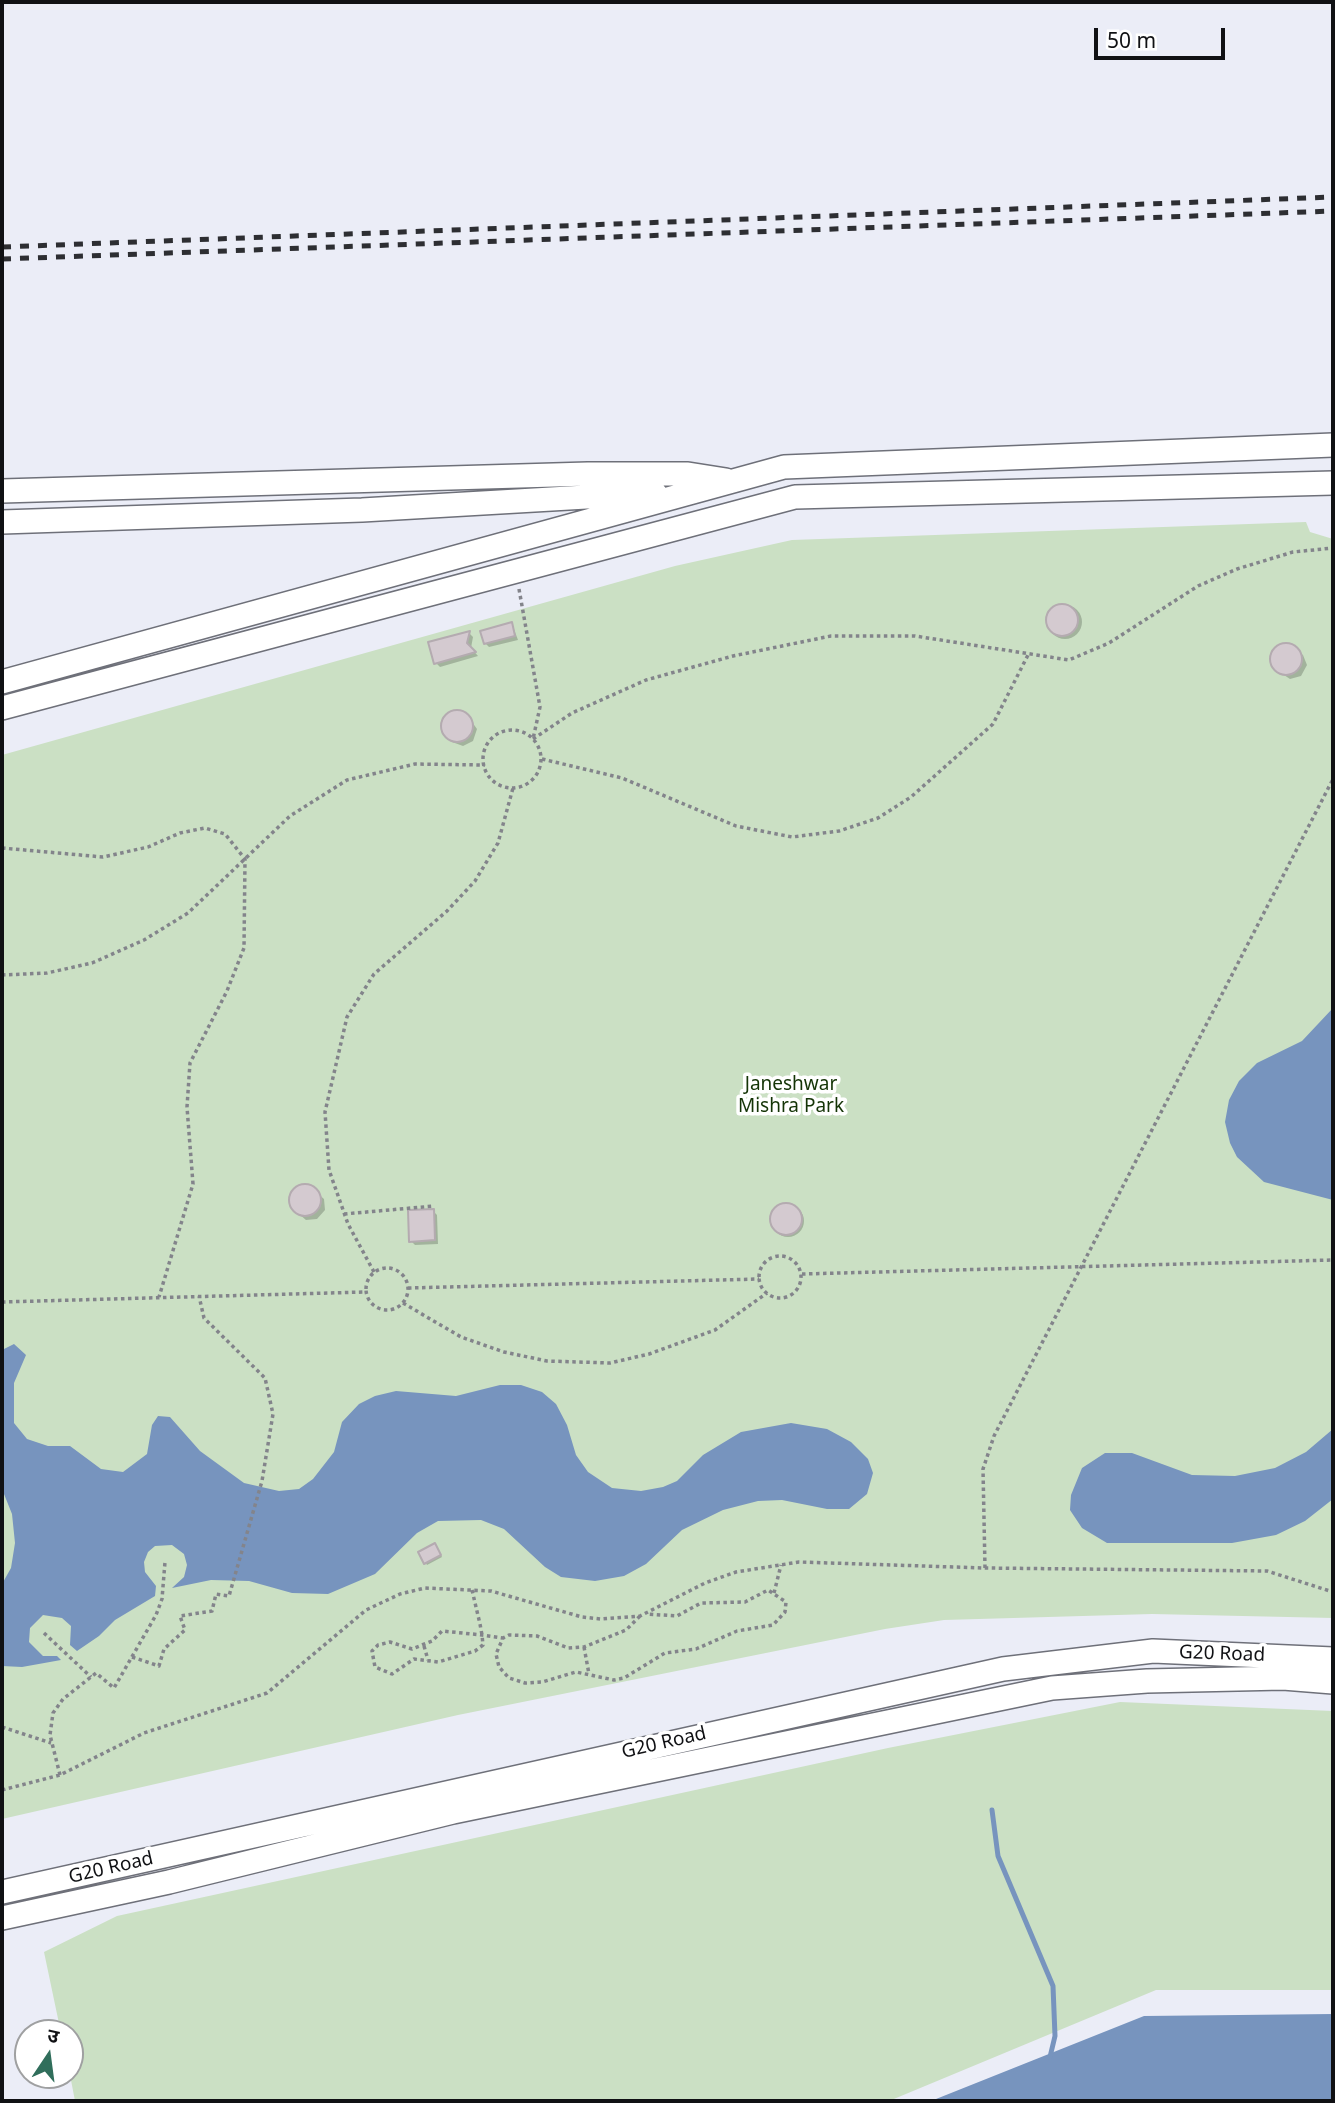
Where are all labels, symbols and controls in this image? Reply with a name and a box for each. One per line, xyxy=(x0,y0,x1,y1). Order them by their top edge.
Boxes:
scale bar xyxy=(1097,14,1228,58)
text: 50 m xyxy=(1107,26,1156,54)
park label: Janeshwar Mishra Park xyxy=(738,1074,844,1118)
street label: G20 Road xyxy=(1179,1641,1265,1667)
street label: G20 Road xyxy=(619,1722,709,1764)
street label: G20 Road xyxy=(66,1847,156,1889)
north arrow xyxy=(14,2019,84,2089)
text: उ xyxy=(45,2022,62,2049)

